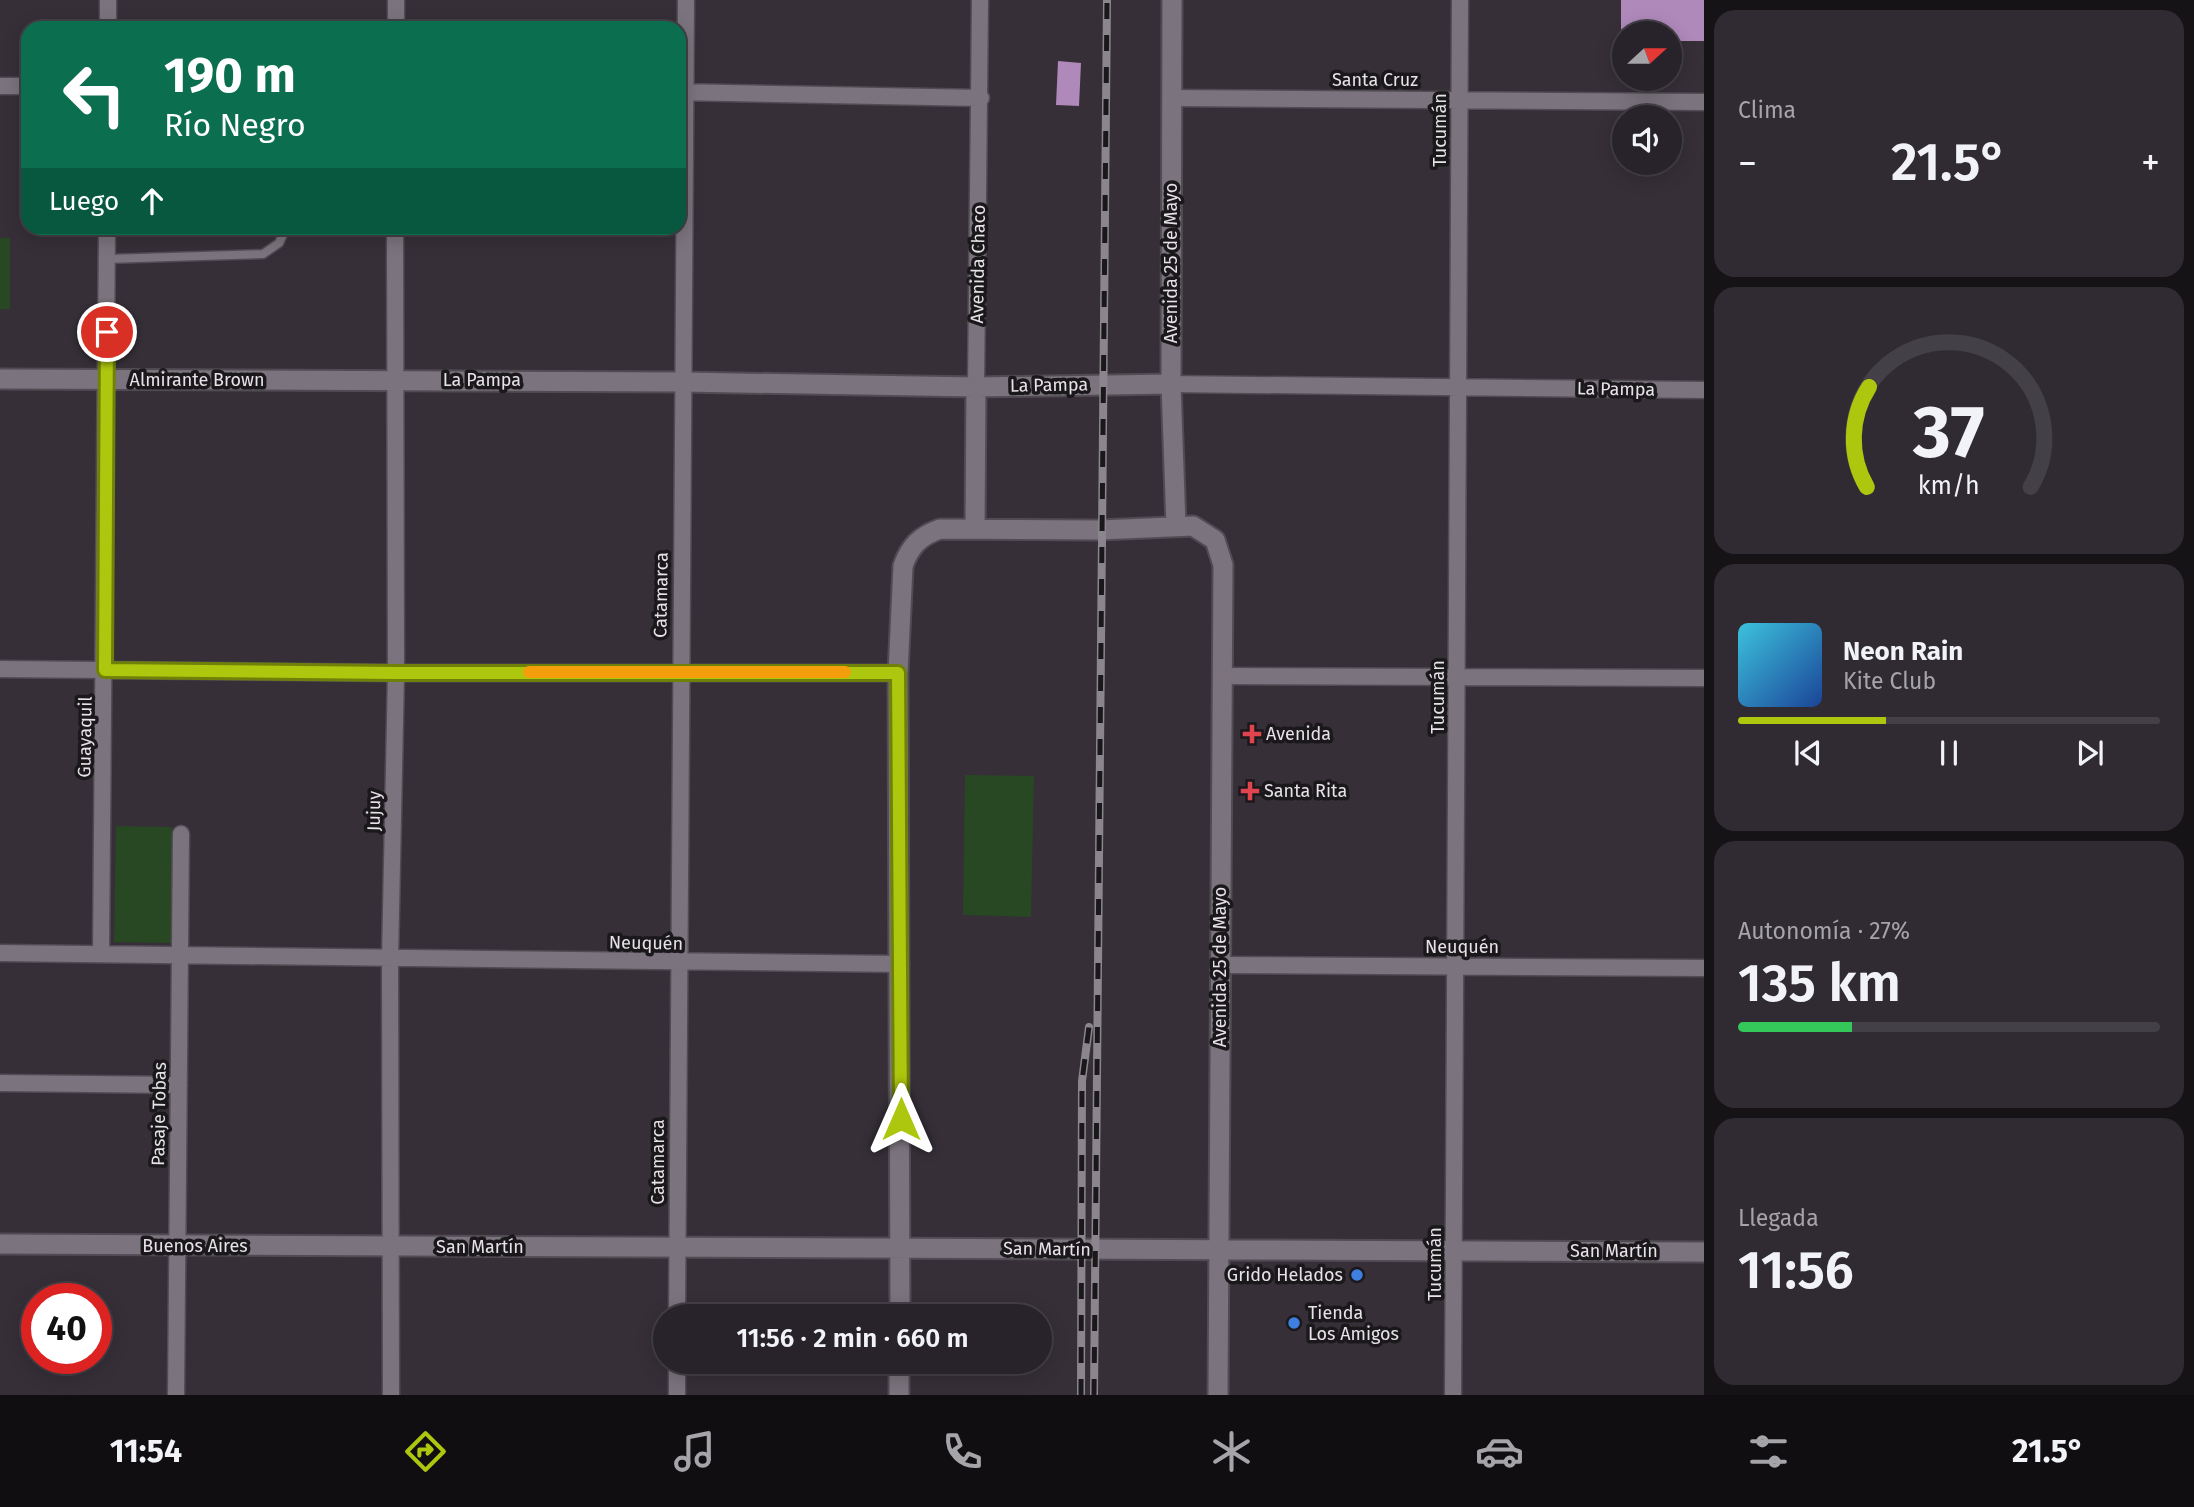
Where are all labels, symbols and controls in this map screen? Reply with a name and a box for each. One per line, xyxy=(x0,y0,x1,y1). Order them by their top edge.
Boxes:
north arrow xyxy=(1612,21,1682,91)
map controls xyxy=(1612,21,1682,175)
text: 190 m xyxy=(164,46,296,105)
icon: left xyxy=(49,49,140,140)
street label: Santa Cruz xyxy=(1332,69,1418,91)
street label: Tucumán xyxy=(1429,93,1451,167)
text: Clima xyxy=(1738,96,1796,124)
button: sound xyxy=(1612,105,1682,175)
text: Río Negro xyxy=(164,106,306,144)
text: 21.5° xyxy=(1891,131,2007,194)
text: − xyxy=(1738,140,1757,186)
text: + xyxy=(2141,140,2160,186)
icon: ahead xyxy=(133,182,171,220)
street label: Avenida 25 de Mayo xyxy=(1160,183,1182,343)
text: Luego xyxy=(49,186,119,217)
street label: Avenida Chaco xyxy=(966,204,990,324)
pin xyxy=(77,302,137,362)
icon: arrive xyxy=(88,313,126,351)
street label: Almirante Brown xyxy=(130,369,264,391)
street label: La Pampa xyxy=(443,369,521,391)
street label: La Pampa xyxy=(1010,373,1088,397)
street label: La Pampa xyxy=(1577,377,1655,401)
text: 37 xyxy=(1912,389,1985,476)
text: km/h xyxy=(1918,470,1980,500)
street label: Catamarca xyxy=(649,552,673,638)
text: Neon Rain xyxy=(1843,636,1963,667)
street label: Tucumán xyxy=(1427,660,1449,734)
text: Kite Club xyxy=(1843,667,1936,695)
street label: Guayaquil xyxy=(73,696,97,778)
place label: Avenida xyxy=(1266,723,1331,745)
marker: Avenida xyxy=(1244,726,1260,742)
icon: previous xyxy=(1789,734,1827,772)
icon: pause xyxy=(1930,734,1968,772)
icon: next xyxy=(2071,734,2109,772)
place label: Santa Rita xyxy=(1264,780,1347,802)
marker: Santa Rita xyxy=(1242,783,1258,799)
street label: Jujuy xyxy=(363,791,385,831)
street label: Avenida 25 de Mayo xyxy=(1209,887,1231,1047)
text: Autonomía · 27% xyxy=(1738,917,1910,945)
street label: Neuquén xyxy=(609,931,683,955)
street label: Neuquén xyxy=(1425,936,1499,958)
text: 135 km xyxy=(1738,952,1901,1015)
street label: Pasaje Tobas xyxy=(147,1062,171,1166)
position arrow xyxy=(864,1082,938,1156)
street label: Catamarca xyxy=(647,1119,669,1205)
text: Llegada xyxy=(1738,1204,1819,1232)
street label: Tucumán xyxy=(1424,1227,1446,1301)
street label: Buenos Aires xyxy=(142,1235,248,1257)
street label: San Martín xyxy=(436,1236,524,1258)
street label: San Martín xyxy=(1003,1237,1091,1261)
text: 11:56 xyxy=(1738,1239,1854,1302)
street label: San Martín xyxy=(1570,1240,1658,1262)
place label: Grido Helados xyxy=(1227,1264,1343,1286)
marker: Grido Helados xyxy=(1349,1267,1365,1283)
speed limit sign: 40 xyxy=(21,1283,112,1374)
place label: Tienda Los Amigos xyxy=(1308,1302,1399,1345)
marker: Tienda Los Amigos xyxy=(1286,1315,1302,1331)
text: 11:56 · 2 min · 660 m xyxy=(736,1323,969,1354)
icon: directions xyxy=(401,1427,450,1476)
icon: music xyxy=(670,1427,719,1476)
icon: phone xyxy=(938,1427,987,1476)
icon: climate xyxy=(1207,1427,1256,1476)
icon: car xyxy=(1475,1427,1524,1476)
icon: filters xyxy=(1744,1427,1793,1476)
text: 11:54 xyxy=(110,1432,182,1470)
text: 21.5° xyxy=(2012,1432,2084,1470)

